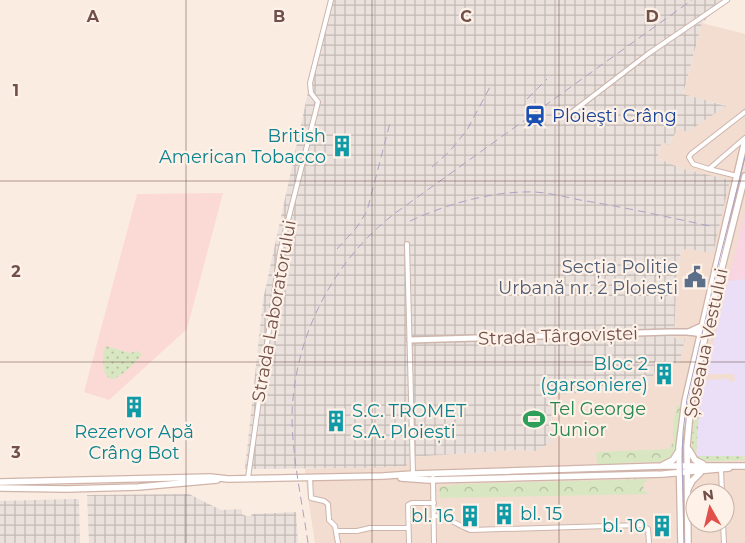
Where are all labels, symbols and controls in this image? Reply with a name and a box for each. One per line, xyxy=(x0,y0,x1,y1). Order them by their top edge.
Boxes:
text: A xyxy=(86,7,100,26)
text: B xyxy=(273,7,285,26)
text: C xyxy=(460,7,472,26)
text: D xyxy=(645,7,659,26)
text: 1 xyxy=(13,81,19,100)
station icon: Ploieşti Crâng xyxy=(522,103,548,129)
place label: Ploieşti Crâng xyxy=(552,105,677,127)
place label: British American Tobacco xyxy=(159,125,326,168)
building icon: British American Tobacco xyxy=(329,133,355,159)
street label: Strada Laboratorului xyxy=(247,218,301,404)
place label: Secția Poliție Urbană nr. 2 Ploiești xyxy=(498,256,678,300)
text: 2 xyxy=(11,262,21,281)
public building icon: Secția Poliție Urbană nr. 2 Ploiești xyxy=(682,264,708,290)
street label: Șoseaua Vestului xyxy=(679,266,734,420)
street label: Strada Târgoviștei xyxy=(478,322,638,351)
place label: Bloc 2 (garsoniere) xyxy=(540,353,648,396)
building icon: Bloc 2 (garsoniere) xyxy=(651,361,677,387)
building icon: Rezervor Apă Crâng Bot xyxy=(121,394,147,420)
place label: Tel George Junior xyxy=(549,398,646,441)
place label: S.C. TROMET S.A. Ploiești xyxy=(352,400,467,444)
sports icon: Tel George Junior xyxy=(521,406,547,432)
building icon: S.C. TROMET S.A. Ploiești xyxy=(323,408,349,434)
place label: Rezervor Apă Crâng Bot xyxy=(74,421,194,464)
text: 3 xyxy=(10,443,21,462)
north arrow xyxy=(685,483,735,533)
text: N xyxy=(701,485,715,505)
building icon: bl. 15 xyxy=(491,501,517,527)
building icon: bl. 16 xyxy=(457,503,483,529)
place label: bl. 15 xyxy=(520,503,562,525)
place label: bl. 16 xyxy=(411,505,454,527)
building icon: bl. 10 xyxy=(649,513,675,539)
place label: bl. 10 xyxy=(602,515,646,537)

